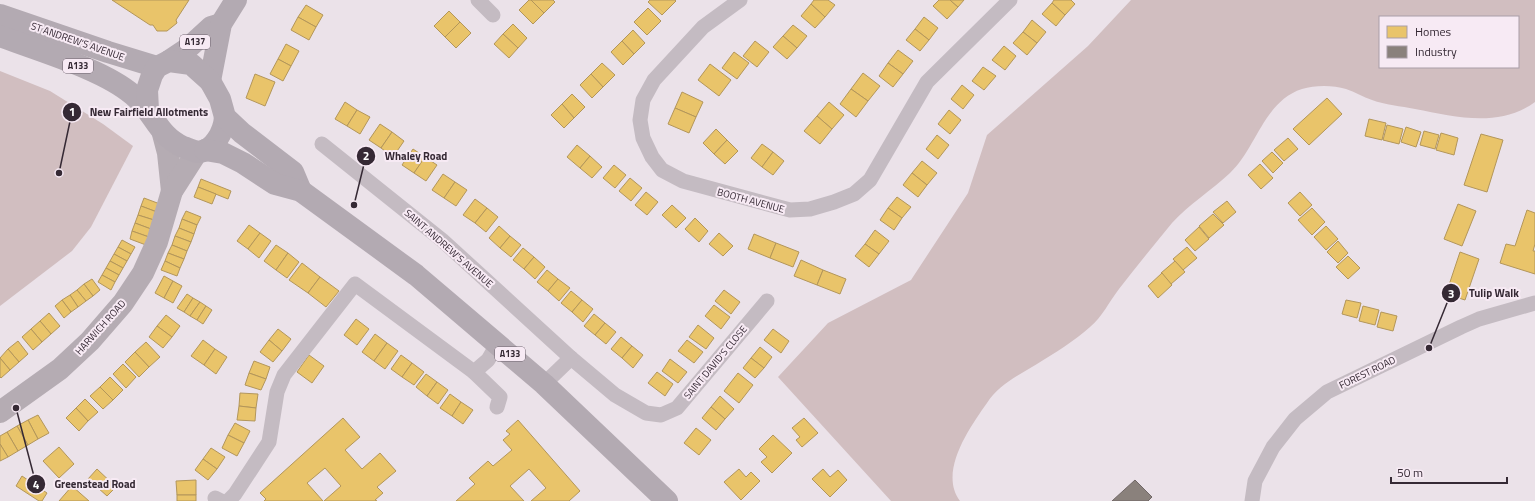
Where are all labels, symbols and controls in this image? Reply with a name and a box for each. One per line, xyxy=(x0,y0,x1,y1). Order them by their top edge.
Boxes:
legend xyxy=(1379,16,1519,68)
street label: ST ANDREW'S AVENUE xyxy=(29,18,127,65)
text: Homes xyxy=(1415,22,1451,41)
road number: A137 xyxy=(180,35,210,49)
text: Industry xyxy=(1415,42,1457,61)
road number: A133 xyxy=(63,59,93,73)
callout: New Fairfield Allotments xyxy=(62,101,216,124)
text: 1 xyxy=(69,102,75,121)
text: New Fairfield Allotments xyxy=(90,104,208,120)
callout: Whaley Road xyxy=(356,144,455,167)
text: 2 xyxy=(363,146,369,165)
text: Whaley Road xyxy=(385,148,447,164)
street label: BOOTH AVENUE xyxy=(716,184,787,217)
street label: SAINT ANDREW'S AVENUE xyxy=(401,206,497,291)
callout: Tulip Walk xyxy=(1441,282,1527,305)
text: 3 xyxy=(1448,284,1454,303)
text: Tulip Walk xyxy=(1469,285,1519,301)
street label: HARWICH ROAD xyxy=(71,296,129,358)
street label: SAINT DAVID'S CLOSE xyxy=(680,322,751,402)
road number: A133 xyxy=(495,347,525,361)
street label: FOREST ROAD xyxy=(1336,352,1398,393)
scale bar xyxy=(1391,459,1507,485)
text: 50 m xyxy=(1397,463,1423,482)
callout: Greenstead Road xyxy=(26,473,144,496)
text: 4 xyxy=(33,475,40,494)
text: Greenstead Road xyxy=(54,476,136,492)

